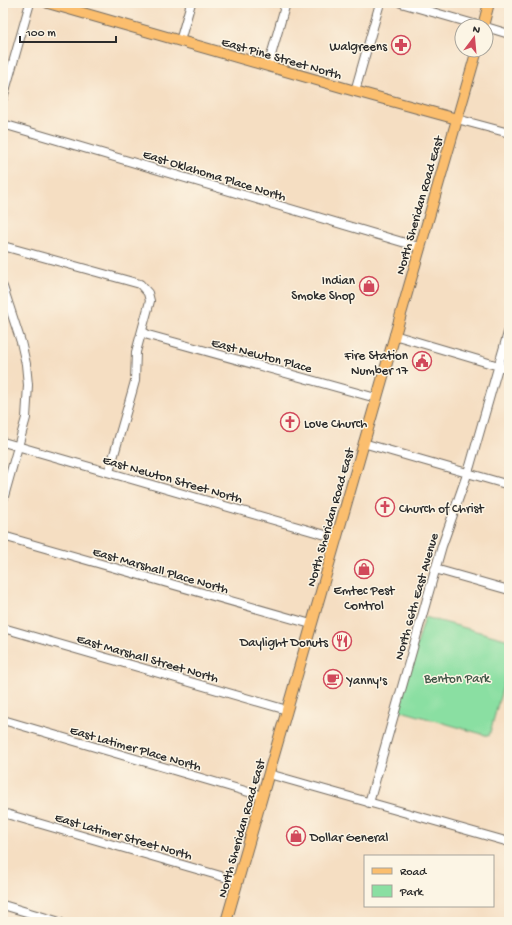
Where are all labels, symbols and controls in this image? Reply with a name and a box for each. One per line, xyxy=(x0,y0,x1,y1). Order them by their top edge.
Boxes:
scale bar xyxy=(20,18,116,44)
north arrow xyxy=(454,18,494,58)
text: N xyxy=(471,24,481,37)
text: 100 m xyxy=(25,27,56,41)
pharmacy icon: Walgreens xyxy=(390,34,412,56)
street label: East Pine Street North xyxy=(219,35,343,84)
place label: Walgreens xyxy=(329,40,388,55)
street label: North Sheridan Road East xyxy=(393,133,448,277)
street label: East Oklahoma Place North xyxy=(141,147,288,205)
place label: Indian Smoke Shop xyxy=(291,274,356,304)
shop icon: Indian Smoke Shop xyxy=(358,275,380,297)
street label: East Newton Place xyxy=(209,336,314,377)
place label: Fire Station Number 17 xyxy=(344,349,409,379)
public building icon: Fire Station Number 17 xyxy=(411,350,433,372)
church icon: Love Church xyxy=(279,411,301,433)
place label: Love Church xyxy=(304,417,367,432)
street label: North Sheridan Road East xyxy=(304,445,359,589)
street label: East Newton Street North xyxy=(101,453,244,508)
church icon: Church of Christ xyxy=(374,496,396,518)
place label: Church of Christ xyxy=(399,502,485,517)
street label: North 66th East Avenue xyxy=(392,531,443,662)
street label: East Marshall Place North xyxy=(91,545,230,598)
shop icon: Emtec Pest Control xyxy=(353,558,375,580)
place label: Emtec Pest Control xyxy=(334,584,396,614)
restaurant icon: Daylight Donuts xyxy=(331,630,353,652)
street label: East Marshall Street North xyxy=(75,632,220,687)
place label: Daylight Donuts xyxy=(239,636,329,651)
cafe icon: Yanny's xyxy=(322,668,344,690)
park label: Benton Park xyxy=(423,672,491,687)
place label: Yanny's xyxy=(346,674,388,689)
street label: East Latimer Place North xyxy=(68,723,203,775)
street label: North Sheridan Road East xyxy=(215,756,270,900)
street label: East Latimer Street North xyxy=(53,811,194,864)
shop icon: Dollar General xyxy=(285,825,307,847)
place label: Dollar General xyxy=(309,831,388,846)
legend xyxy=(364,855,494,907)
text: Road xyxy=(400,866,427,880)
text: Park xyxy=(399,886,425,900)

